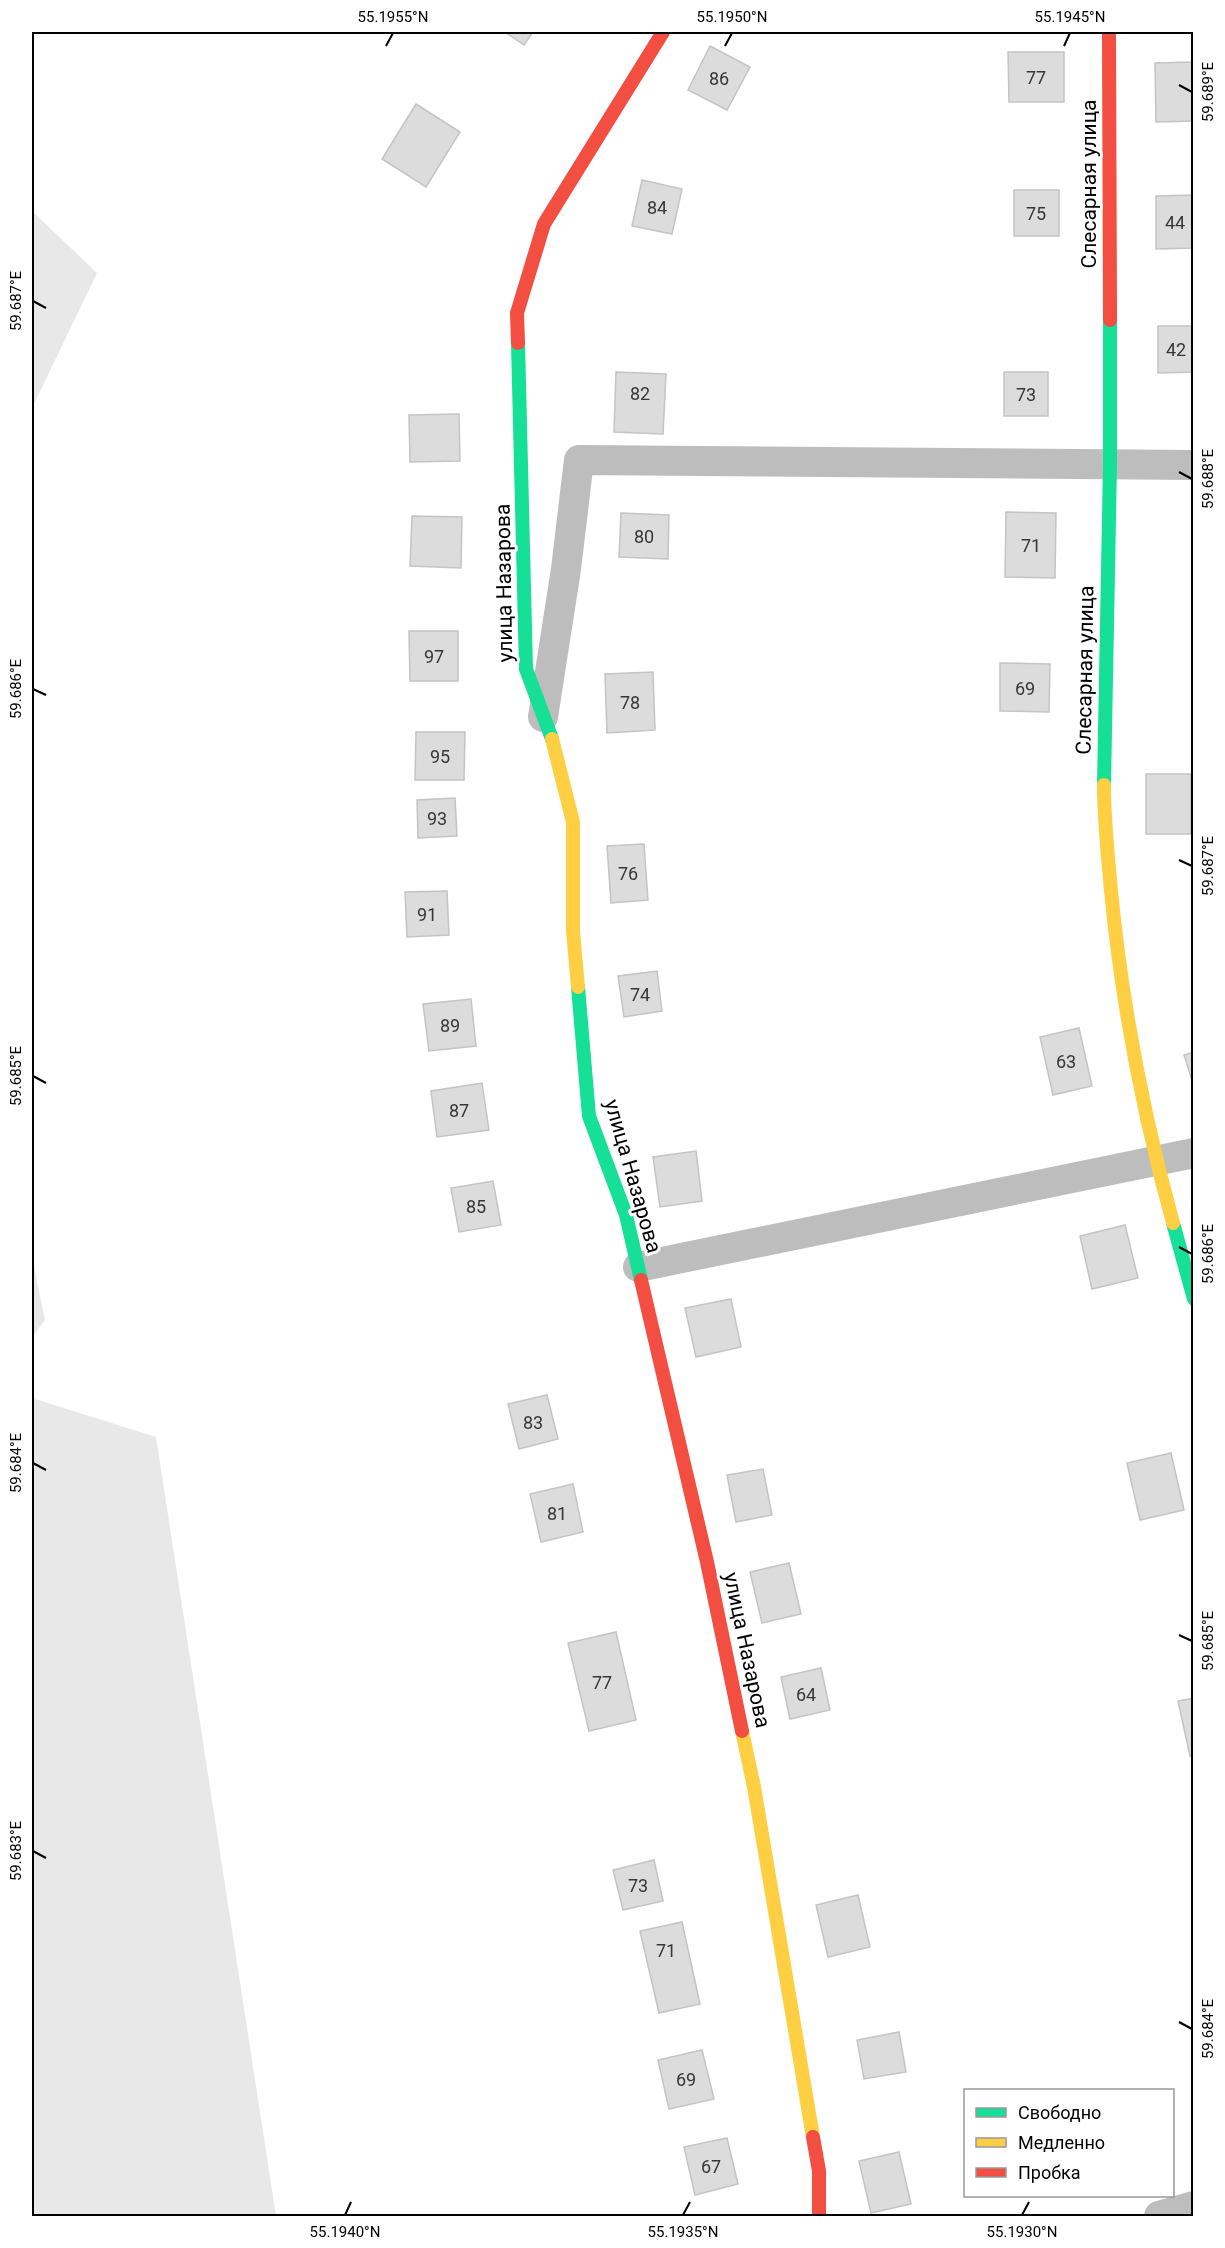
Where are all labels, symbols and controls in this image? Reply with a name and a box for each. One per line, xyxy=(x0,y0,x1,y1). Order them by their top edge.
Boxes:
text: 55.1955°N xyxy=(358,8,428,26)
text: 55.1950°N xyxy=(697,8,767,26)
text: 55.1945°N xyxy=(1035,8,1105,26)
text: 59.689°E xyxy=(1199,61,1217,122)
house number: 77 xyxy=(1026,67,1046,88)
house number: 86 xyxy=(709,68,729,89)
street label: Слесарная улица xyxy=(1077,99,1101,269)
house number: 84 xyxy=(647,197,667,218)
house number: 75 xyxy=(1026,203,1046,224)
house number: 44 xyxy=(1165,212,1185,233)
text: 59.687°E xyxy=(7,270,25,331)
house number: 42 xyxy=(1166,339,1186,360)
house number: 82 xyxy=(630,383,650,404)
house number: 73 xyxy=(1016,384,1036,405)
text: 59.688°E xyxy=(1199,448,1217,509)
street label: улица Назарова xyxy=(491,504,517,662)
house number: 80 xyxy=(634,526,654,547)
house number: 71 xyxy=(1021,535,1041,556)
street label: Слесарная улица xyxy=(1072,585,1098,755)
house number: 97 xyxy=(424,646,444,667)
text: 59.686°E xyxy=(7,658,25,719)
house number: 69 xyxy=(1015,678,1035,699)
house number: 78 xyxy=(620,692,640,713)
house number: 95 xyxy=(430,746,450,767)
house number: 93 xyxy=(427,808,447,829)
text: 59.687°E xyxy=(1199,835,1217,896)
house number: 76 xyxy=(618,863,638,884)
house number: 91 xyxy=(417,904,437,925)
house number: 74 xyxy=(630,984,650,1005)
house number: 89 xyxy=(440,1015,460,1036)
text: 59.685°E xyxy=(7,1045,25,1106)
house number: 63 xyxy=(1056,1051,1076,1072)
street label: улица Назарова xyxy=(600,1096,666,1256)
house number: 87 xyxy=(449,1100,469,1121)
house number: 85 xyxy=(466,1196,486,1217)
text: 59.686°E xyxy=(1199,1223,1217,1284)
house number: 83 xyxy=(523,1412,543,1433)
text: 59.684°E xyxy=(7,1432,25,1493)
house number: 81 xyxy=(547,1503,567,1524)
street label: улица Назарова xyxy=(719,1570,775,1730)
text: 59.685°E xyxy=(1199,1610,1217,1671)
house number: 77 xyxy=(592,1672,612,1693)
house number: 64 xyxy=(796,1684,816,1705)
text: 59.683°E xyxy=(7,1820,25,1881)
house number: 73 xyxy=(628,1875,648,1896)
house number: 71 xyxy=(656,1940,676,1961)
text: 59.684°E xyxy=(1199,1998,1217,2059)
house number: 69 xyxy=(676,2069,696,2090)
legend xyxy=(964,2089,1174,2197)
text: Свободно xyxy=(1018,2102,1101,2123)
text: Медленно xyxy=(1018,2132,1105,2153)
house number: 67 xyxy=(701,2156,721,2177)
text: Пробка xyxy=(1018,2162,1081,2183)
text: 55.1940°N xyxy=(310,2223,380,2241)
text: 55.1935°N xyxy=(648,2223,718,2241)
text: 55.1930°N xyxy=(987,2223,1057,2241)

